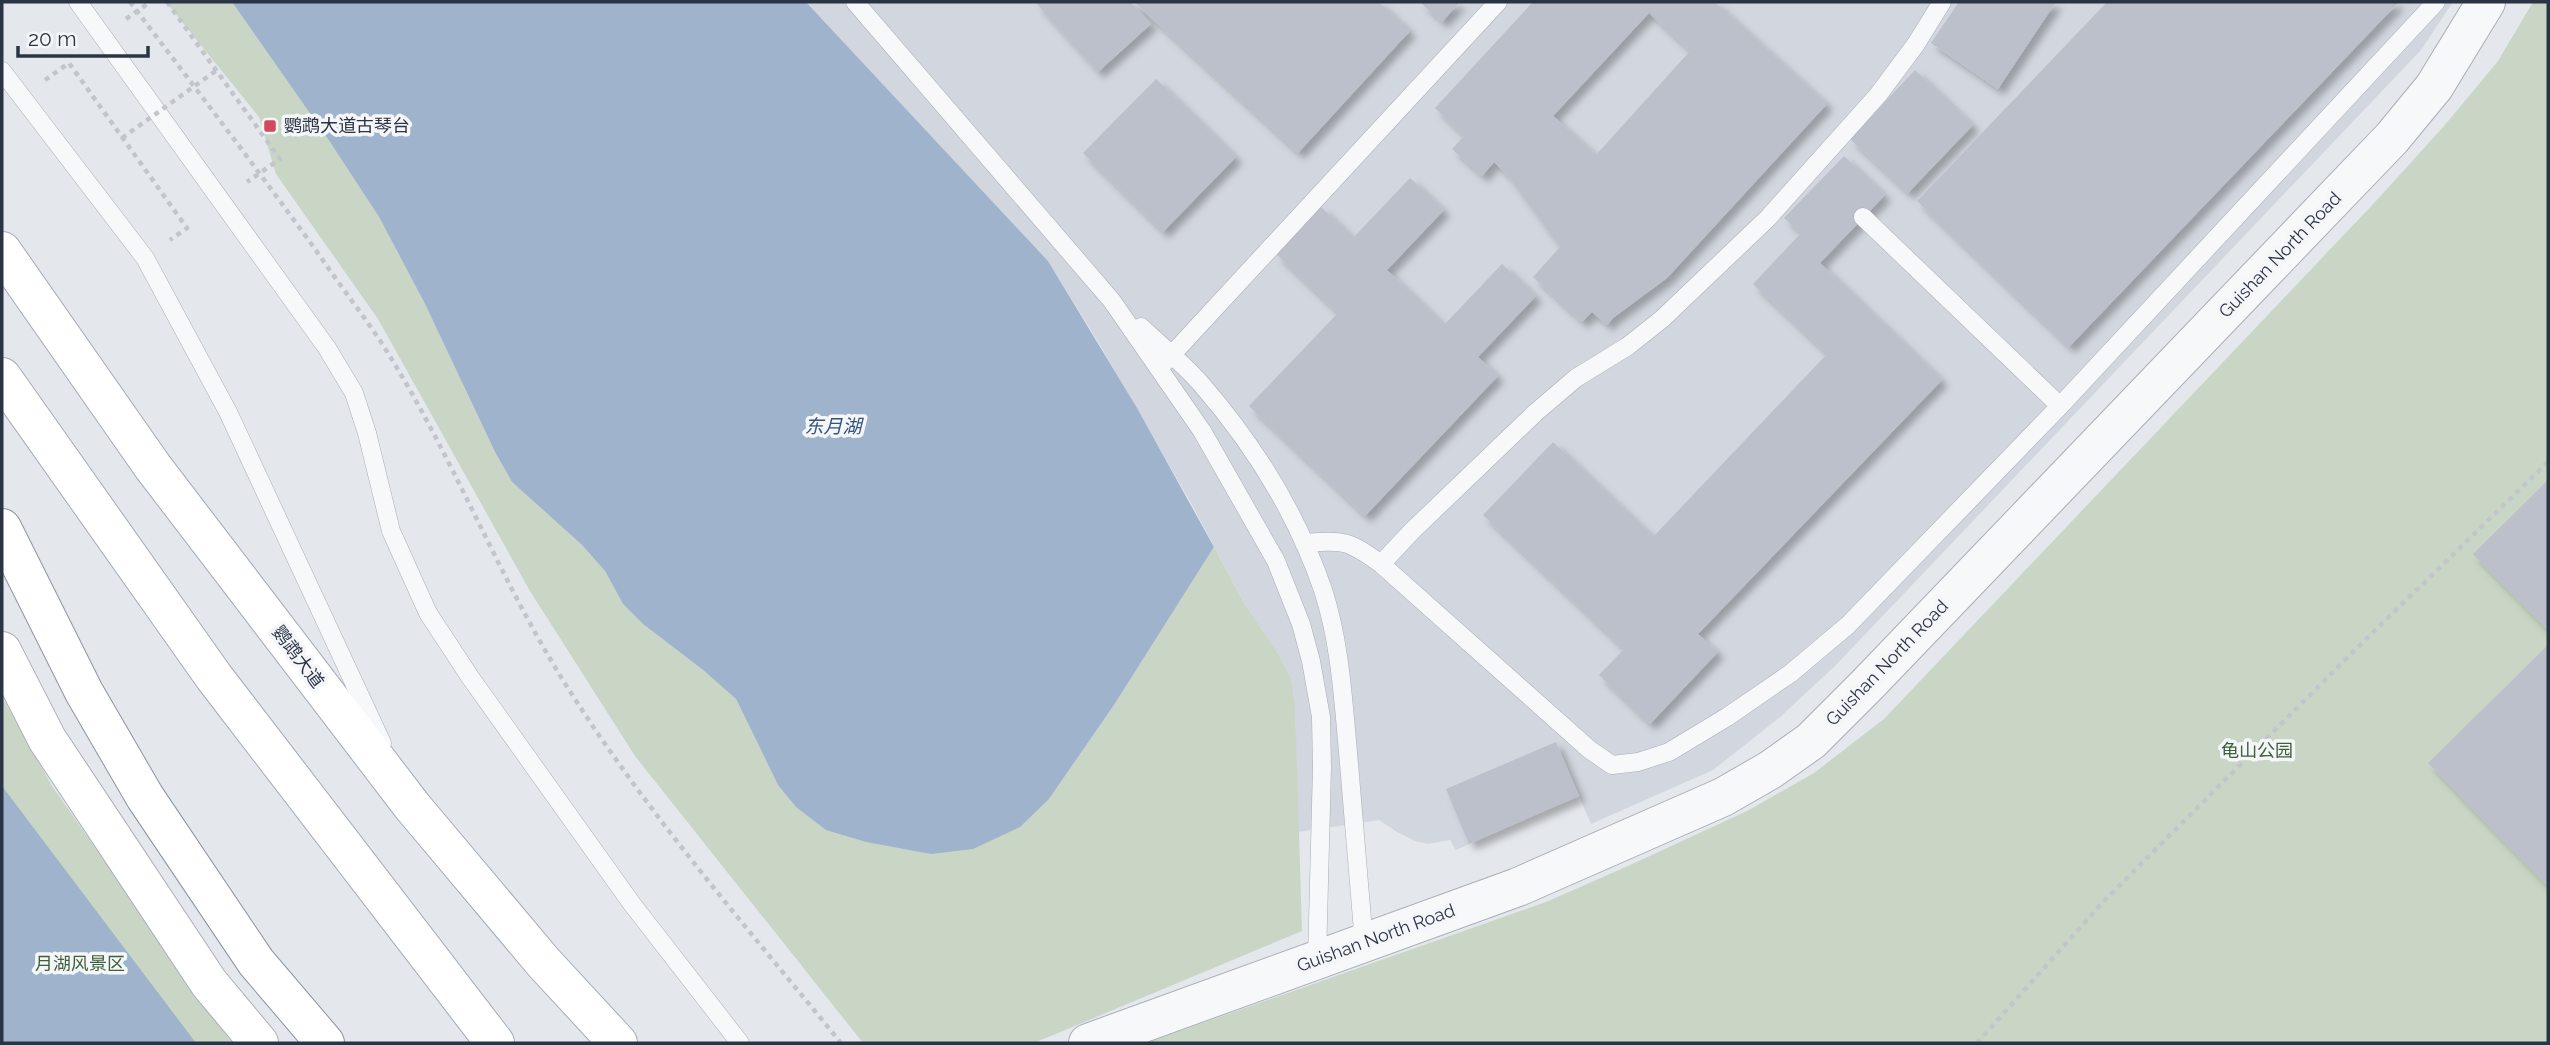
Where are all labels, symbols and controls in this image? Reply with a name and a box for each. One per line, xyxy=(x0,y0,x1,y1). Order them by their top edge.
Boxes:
scale bar xyxy=(18,14,147,58)
text: 20 m xyxy=(28,26,76,51)
place label: 鹦鹉大道古琴台 xyxy=(284,115,410,136)
marker: 鹦鹉大道古琴台 xyxy=(262,118,278,134)
street label: Guishan North Road xyxy=(2214,187,2345,322)
water label: 东月湖 xyxy=(804,415,864,437)
street label: Guishan North Road xyxy=(1821,595,1952,730)
street label: 鹦鹉大道 xyxy=(268,622,328,692)
park label: 龟山公园 xyxy=(2221,740,2293,761)
street label: Guishan North Road xyxy=(1294,899,1458,976)
park label: 月湖风景区 xyxy=(35,953,125,974)

